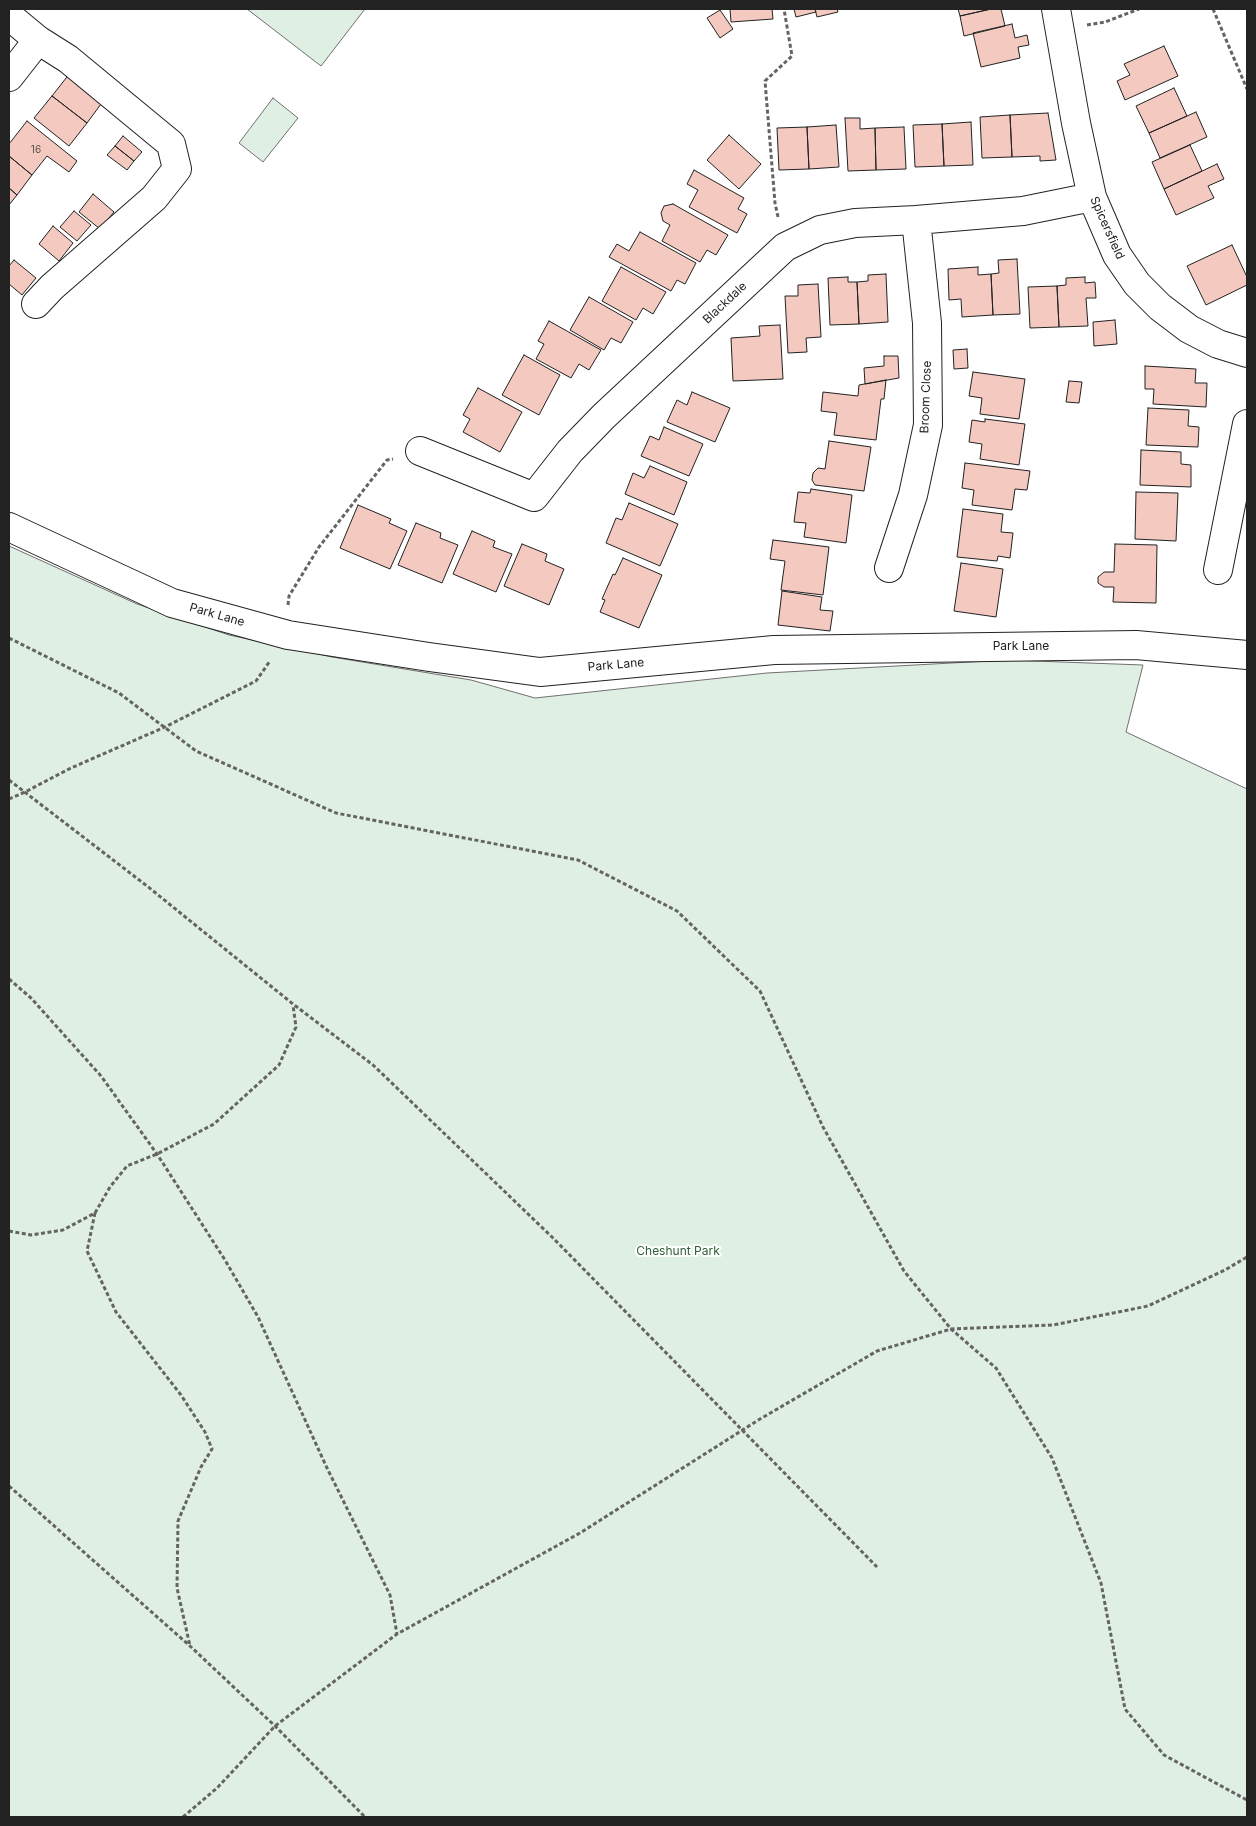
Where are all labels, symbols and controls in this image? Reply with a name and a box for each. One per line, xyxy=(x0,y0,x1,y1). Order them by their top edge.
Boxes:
house number: 16 xyxy=(31,144,41,156)
street label: Spicersfield xyxy=(1087,194,1127,262)
street label: Blackdale xyxy=(700,279,750,327)
street label: Broom Close xyxy=(918,360,934,434)
street label: Park Lane xyxy=(188,600,246,630)
street label: Park Lane xyxy=(993,639,1049,653)
street label: Park Lane xyxy=(587,655,645,675)
park label: Cheshunt Park xyxy=(636,1244,720,1258)

